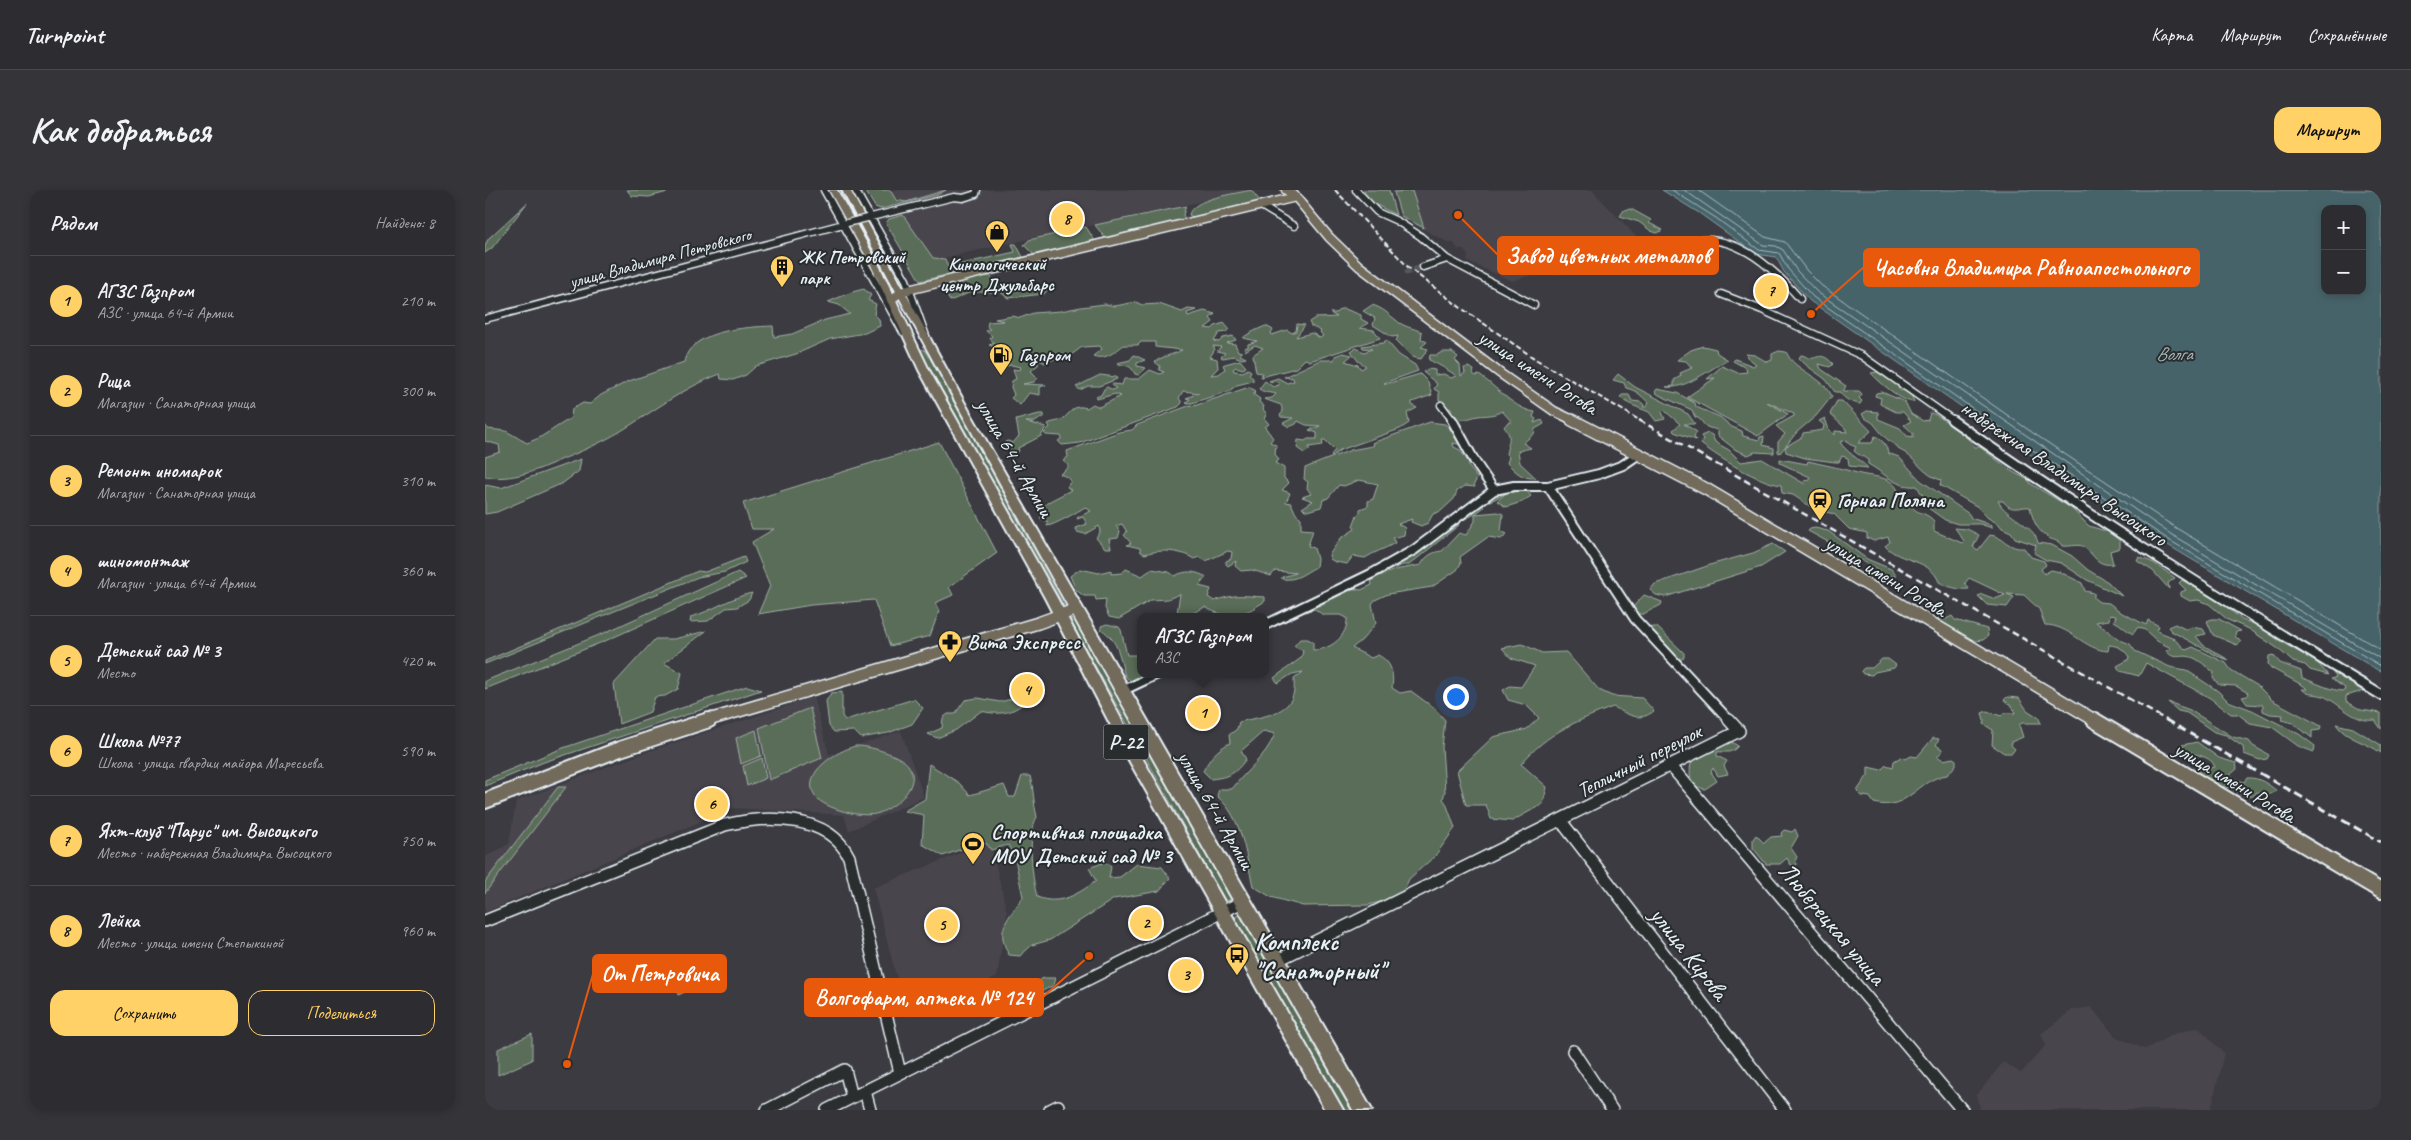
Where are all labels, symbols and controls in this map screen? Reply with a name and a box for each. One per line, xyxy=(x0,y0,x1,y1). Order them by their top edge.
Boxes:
text: Turnpoint xyxy=(25,20,104,50)
text: Карта xyxy=(2151,24,2192,46)
text: Маршрут xyxy=(2220,24,2280,46)
text: Сохранённые xyxy=(2308,24,2386,46)
button: Маршрут xyxy=(2274,107,2381,153)
text: Как добраться xyxy=(30,108,211,153)
pin: 8 xyxy=(1051,200,1083,238)
map controls xyxy=(2321,205,2366,295)
button: + xyxy=(2321,205,2366,250)
text: Рядом xyxy=(50,210,97,236)
text: Найдено: 8 xyxy=(375,213,435,233)
shop icon: Кинологический центр Джульбарс xyxy=(984,219,1010,253)
street label: улица Владимира Петровского xyxy=(566,223,755,293)
callout: Завод цветных металлов xyxy=(1498,237,1718,274)
text: Завод цветных металлов xyxy=(1506,242,1715,270)
place label: ЖК Петровский парк xyxy=(799,246,907,289)
callout: Часовня Владимира Равноапостольного xyxy=(1864,249,2199,286)
button: − xyxy=(2321,250,2366,295)
place label: Кинологический центр Джульбарс xyxy=(940,253,1055,296)
building icon: ЖК Петровский парк xyxy=(769,254,795,288)
text: Часовня Владимира Равноапостольного xyxy=(1873,254,2191,282)
pin: 7 xyxy=(1755,272,1787,310)
text: АГЗС Газпром xyxy=(97,279,194,303)
text: 1 xyxy=(62,291,70,311)
text: 210 m xyxy=(401,291,435,311)
text: АЗС · улица 64-й Армии xyxy=(97,303,233,323)
street label: улица имени Рогова xyxy=(1472,323,1605,422)
fuel station icon: Газпром xyxy=(988,342,1014,376)
water label: Волга xyxy=(2156,342,2194,366)
place label: Газпром xyxy=(1019,344,1071,367)
text: Рица xyxy=(97,369,130,393)
text: 2 xyxy=(62,381,70,401)
text: 300 m xyxy=(401,381,435,401)
street label: улица 64-й Армии xyxy=(970,392,1060,523)
text: Магазин · Санаторная улица xyxy=(97,393,255,413)
street label: набережная Владимира Высоцкого xyxy=(1956,394,2173,553)
text: Ремонт иномарок xyxy=(97,459,221,483)
text: 3 xyxy=(62,471,70,491)
text: 310 m xyxy=(401,471,435,491)
text: Магазин · Санаторная улица xyxy=(97,483,255,503)
station icon: Горная Поляна xyxy=(1807,487,1833,521)
place label: Горная Поляна xyxy=(1837,487,1945,513)
street label: улица имени Рогова xyxy=(1819,529,1954,624)
text: шиномонтаж xyxy=(97,549,188,573)
text: 4 xyxy=(62,561,70,581)
text: 360 m xyxy=(401,561,435,581)
text: Магазин · улица 64-й Армии xyxy=(97,573,256,593)
popup xyxy=(1137,613,1269,678)
text: АГЗС Газпром xyxy=(1155,624,1251,648)
pharmacy icon: Вита Экспресс xyxy=(937,629,963,663)
place label: Вита Экспресс xyxy=(967,629,1081,655)
text: Детский сад № 3 xyxy=(97,639,221,663)
text: АЗС xyxy=(1155,648,1179,668)
text: 5 xyxy=(63,651,69,671)
text: 420 m xyxy=(401,651,435,671)
text: Место xyxy=(97,663,135,683)
pin: 4 xyxy=(1011,671,1043,709)
your location xyxy=(1443,684,1469,710)
pin: 1 xyxy=(1187,694,1219,732)
street label: Тепличный переулок xyxy=(1572,717,1708,804)
road number: Р-22 xyxy=(1103,724,1149,760)
text: Школа №77 xyxy=(97,729,180,753)
street label: улица имени Рогова xyxy=(2168,735,2303,830)
text: 6 xyxy=(62,741,70,761)
text: 590 m xyxy=(401,741,435,761)
street label: улица 64-й Армии xyxy=(1171,744,1261,875)
text: Школа · улица гвардии майора Маресьева xyxy=(97,753,323,773)
pin: 6 xyxy=(696,785,728,823)
text: Яхт-клуб "Парус" им. Высоцкого xyxy=(97,819,317,843)
place label: Спортивная площадка МОУ Детский сад № 3 xyxy=(991,819,1175,869)
text: 7 xyxy=(62,831,70,851)
text: 750 m xyxy=(401,831,435,851)
sports icon: Спортивная площадка МОУ Детский сад № 3 xyxy=(960,831,986,865)
text: Место · набережная Владимира Высоцкого xyxy=(97,843,331,863)
street label: Люберецкая улица xyxy=(1771,856,1894,993)
street label: улица Кирова xyxy=(1641,899,1737,1009)
pin: 2 xyxy=(1130,904,1162,942)
pin: 5 xyxy=(926,906,958,944)
text: Лейка xyxy=(97,909,139,933)
text: 8 xyxy=(62,921,70,941)
text: 960 m xyxy=(401,921,435,941)
place label: Комплекс "Санаторный" xyxy=(1255,926,1390,987)
text: Место · улица имени Степыкиной xyxy=(97,933,283,953)
bus stop icon: Комплекс "Санаторный" xyxy=(1224,942,1250,976)
callout: От Петровича xyxy=(593,955,726,992)
pin: 3 xyxy=(1170,956,1202,994)
text: От Петровича xyxy=(601,960,721,988)
callout: Волгофарм, аптека № 124 xyxy=(805,979,1043,1016)
text: Волгофарм, аптека № 124 xyxy=(815,984,1036,1012)
button: Сохранить xyxy=(50,990,238,1036)
button: Поделиться xyxy=(248,990,435,1036)

